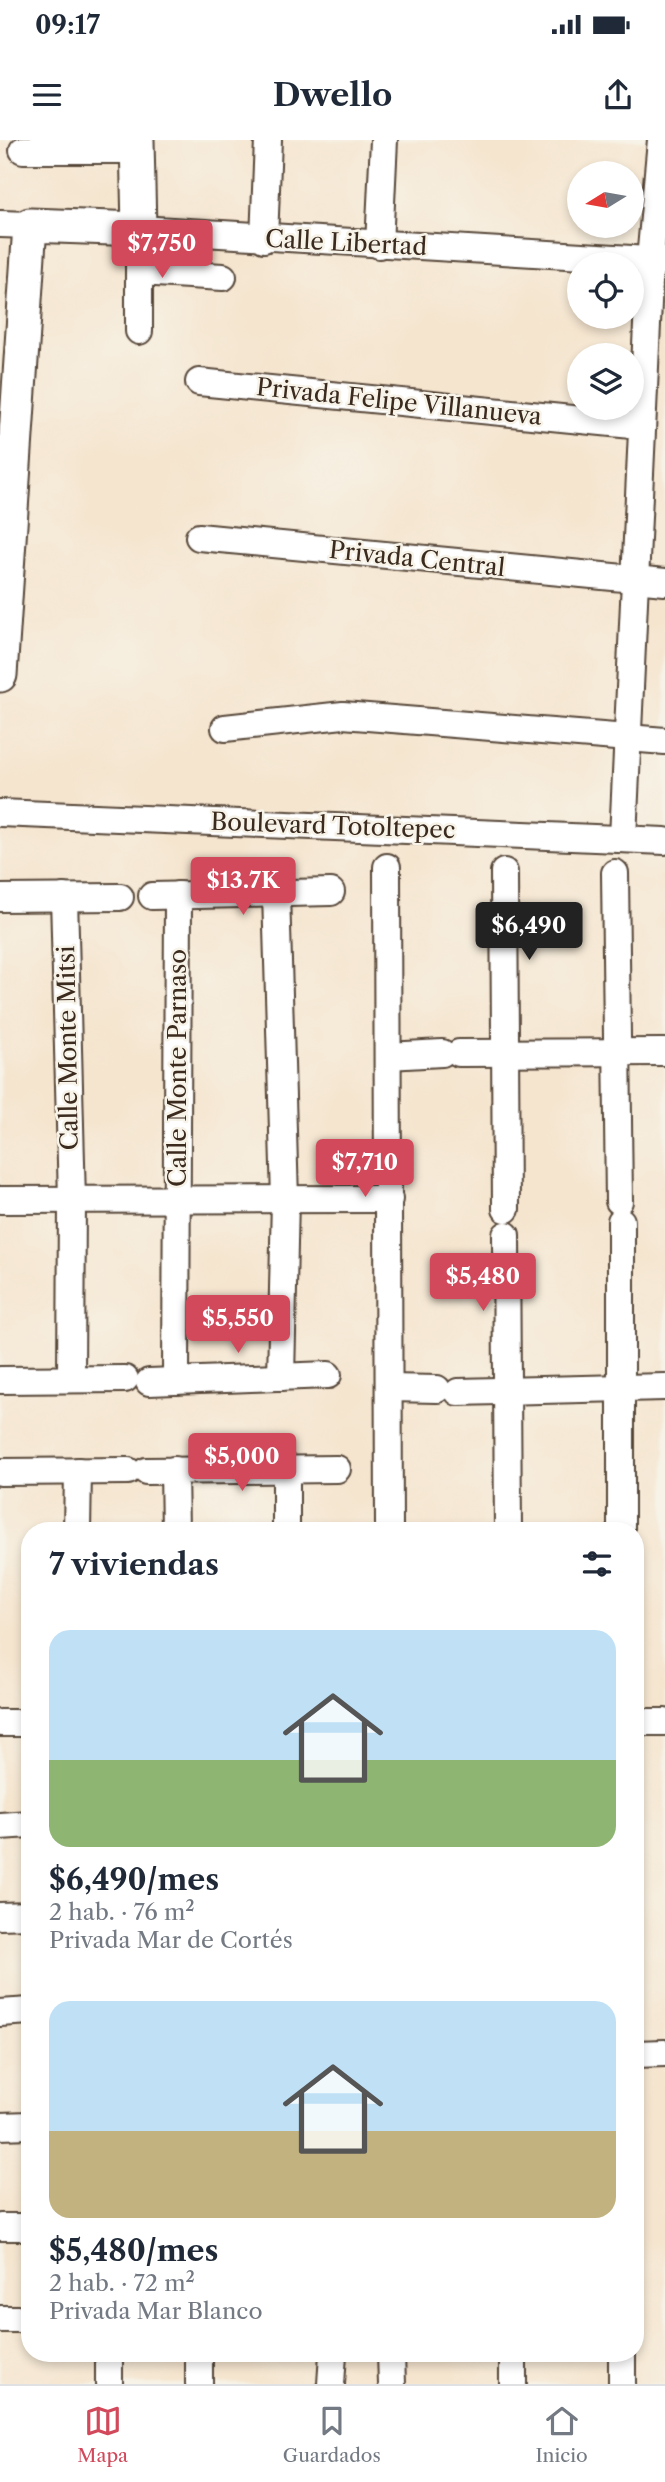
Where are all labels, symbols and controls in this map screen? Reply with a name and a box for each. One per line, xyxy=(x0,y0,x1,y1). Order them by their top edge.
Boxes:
text: 09:17 xyxy=(35,9,100,41)
text: Dwello xyxy=(273,75,392,114)
icon: menu xyxy=(28,76,66,114)
icon: share xyxy=(599,76,637,114)
north arrow xyxy=(567,161,644,238)
map controls xyxy=(567,161,644,420)
pin: $7,750 xyxy=(105,220,219,280)
street label: Calle Libertad xyxy=(264,224,428,261)
text: $7,750 xyxy=(128,229,196,257)
button: locate xyxy=(567,252,644,329)
button: layers xyxy=(567,343,644,420)
street label: Privada Felipe Villanueva xyxy=(255,372,544,431)
street label: Privada Central xyxy=(328,535,506,582)
street label: Boulevard Totoltepec xyxy=(210,807,456,844)
pin: $13.7K xyxy=(186,858,300,917)
text: $13.7K xyxy=(207,866,279,894)
pin: $6,490 xyxy=(472,902,586,962)
text: $6,490 xyxy=(492,911,566,939)
street label: Calle Monte Mitsi xyxy=(51,945,84,1151)
street label: Calle Monte Parnaso xyxy=(163,949,192,1187)
pin: $7,710 xyxy=(308,1140,422,1199)
text: $7,710 xyxy=(332,1148,398,1176)
pin: $5,480 xyxy=(426,1254,540,1313)
text: $5,480 xyxy=(446,1262,520,1290)
pin: $5,550 xyxy=(181,1296,295,1355)
text: $5,550 xyxy=(202,1304,274,1332)
pin: $5,000 xyxy=(185,1434,299,1493)
text: $5,000 xyxy=(204,1442,280,1470)
icon: filters xyxy=(578,1545,616,1583)
text: 7 viviendas xyxy=(49,1546,219,1583)
icon: home xyxy=(270,1675,396,1801)
text: $6,490/mes xyxy=(49,1861,219,1898)
text: 2 hab. · 76 m² xyxy=(49,1898,195,1926)
text: Privada Mar de Cortés xyxy=(49,1926,293,1954)
icon: home xyxy=(270,2046,396,2172)
text: $5,480/mes xyxy=(49,2232,218,2269)
text: 2 hab. · 72 m² xyxy=(49,2269,195,2297)
text: Privada Mar Blanco xyxy=(49,2297,263,2325)
tab: Mapa xyxy=(77,2402,128,2467)
tab: Guardados xyxy=(283,2402,381,2467)
tab: Inicio xyxy=(535,2402,588,2467)

